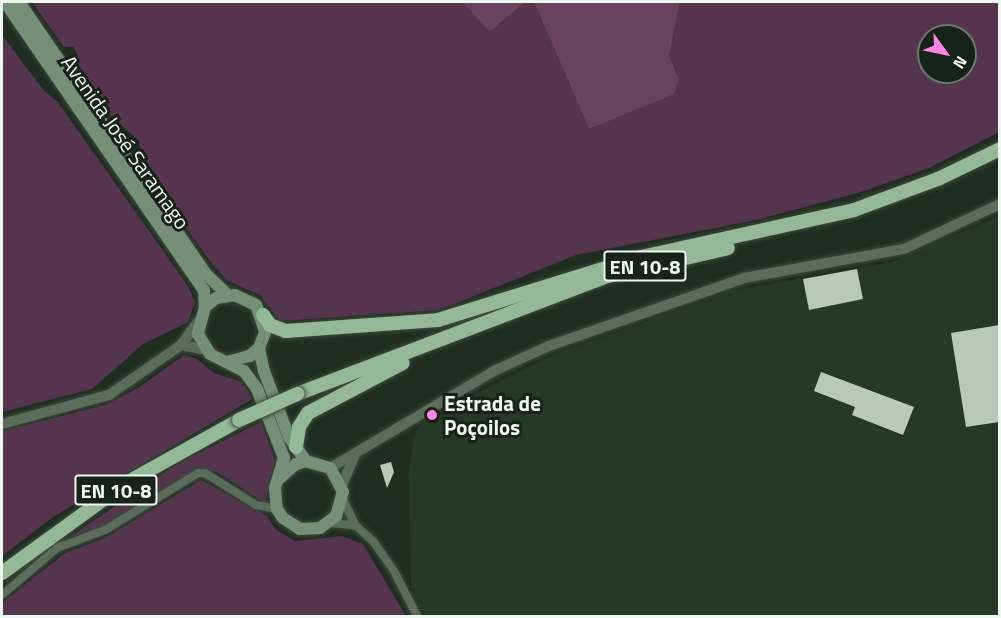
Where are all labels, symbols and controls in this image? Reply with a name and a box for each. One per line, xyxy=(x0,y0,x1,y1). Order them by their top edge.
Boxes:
north arrow xyxy=(917,24,977,84)
street label: Avenida José Saramago xyxy=(56,50,196,234)
text: N xyxy=(947,52,974,74)
road number: EN 10-8 xyxy=(603,249,687,283)
place label: Estrada de Poçoilos xyxy=(444,390,541,440)
marker: Estrada de Poçoilos xyxy=(425,408,439,422)
road number: EN 10-8 xyxy=(74,473,158,507)

